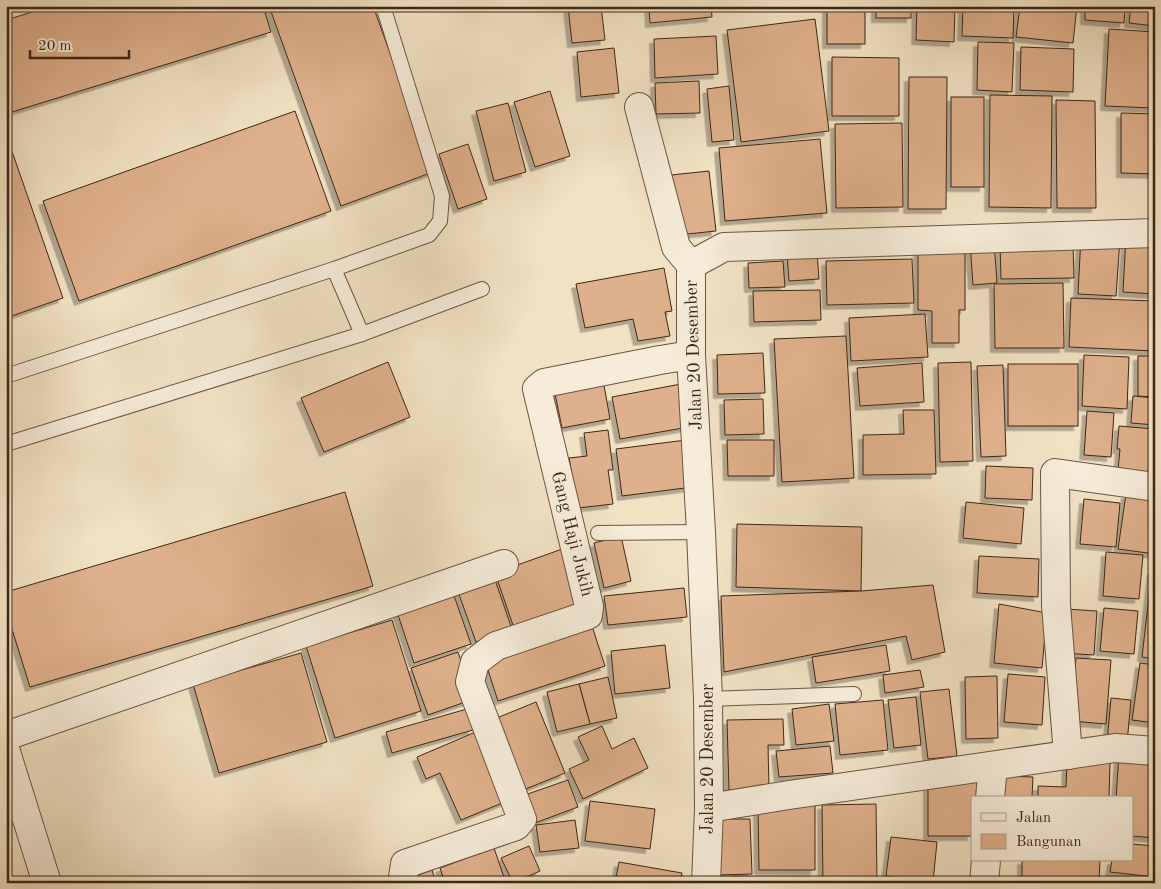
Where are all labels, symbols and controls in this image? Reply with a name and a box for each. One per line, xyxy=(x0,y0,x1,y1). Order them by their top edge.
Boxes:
scale bar xyxy=(30,28,129,60)
text: 20 m xyxy=(38,39,72,54)
street label: Jalan 20 Desember xyxy=(682,279,706,431)
street label: Gang Haji Jukih xyxy=(548,470,596,599)
street label: Jalan 20 Desember xyxy=(699,683,717,834)
legend xyxy=(971,796,1134,862)
text: Jalan xyxy=(1016,811,1051,826)
text: Bangunan xyxy=(1016,835,1082,850)

